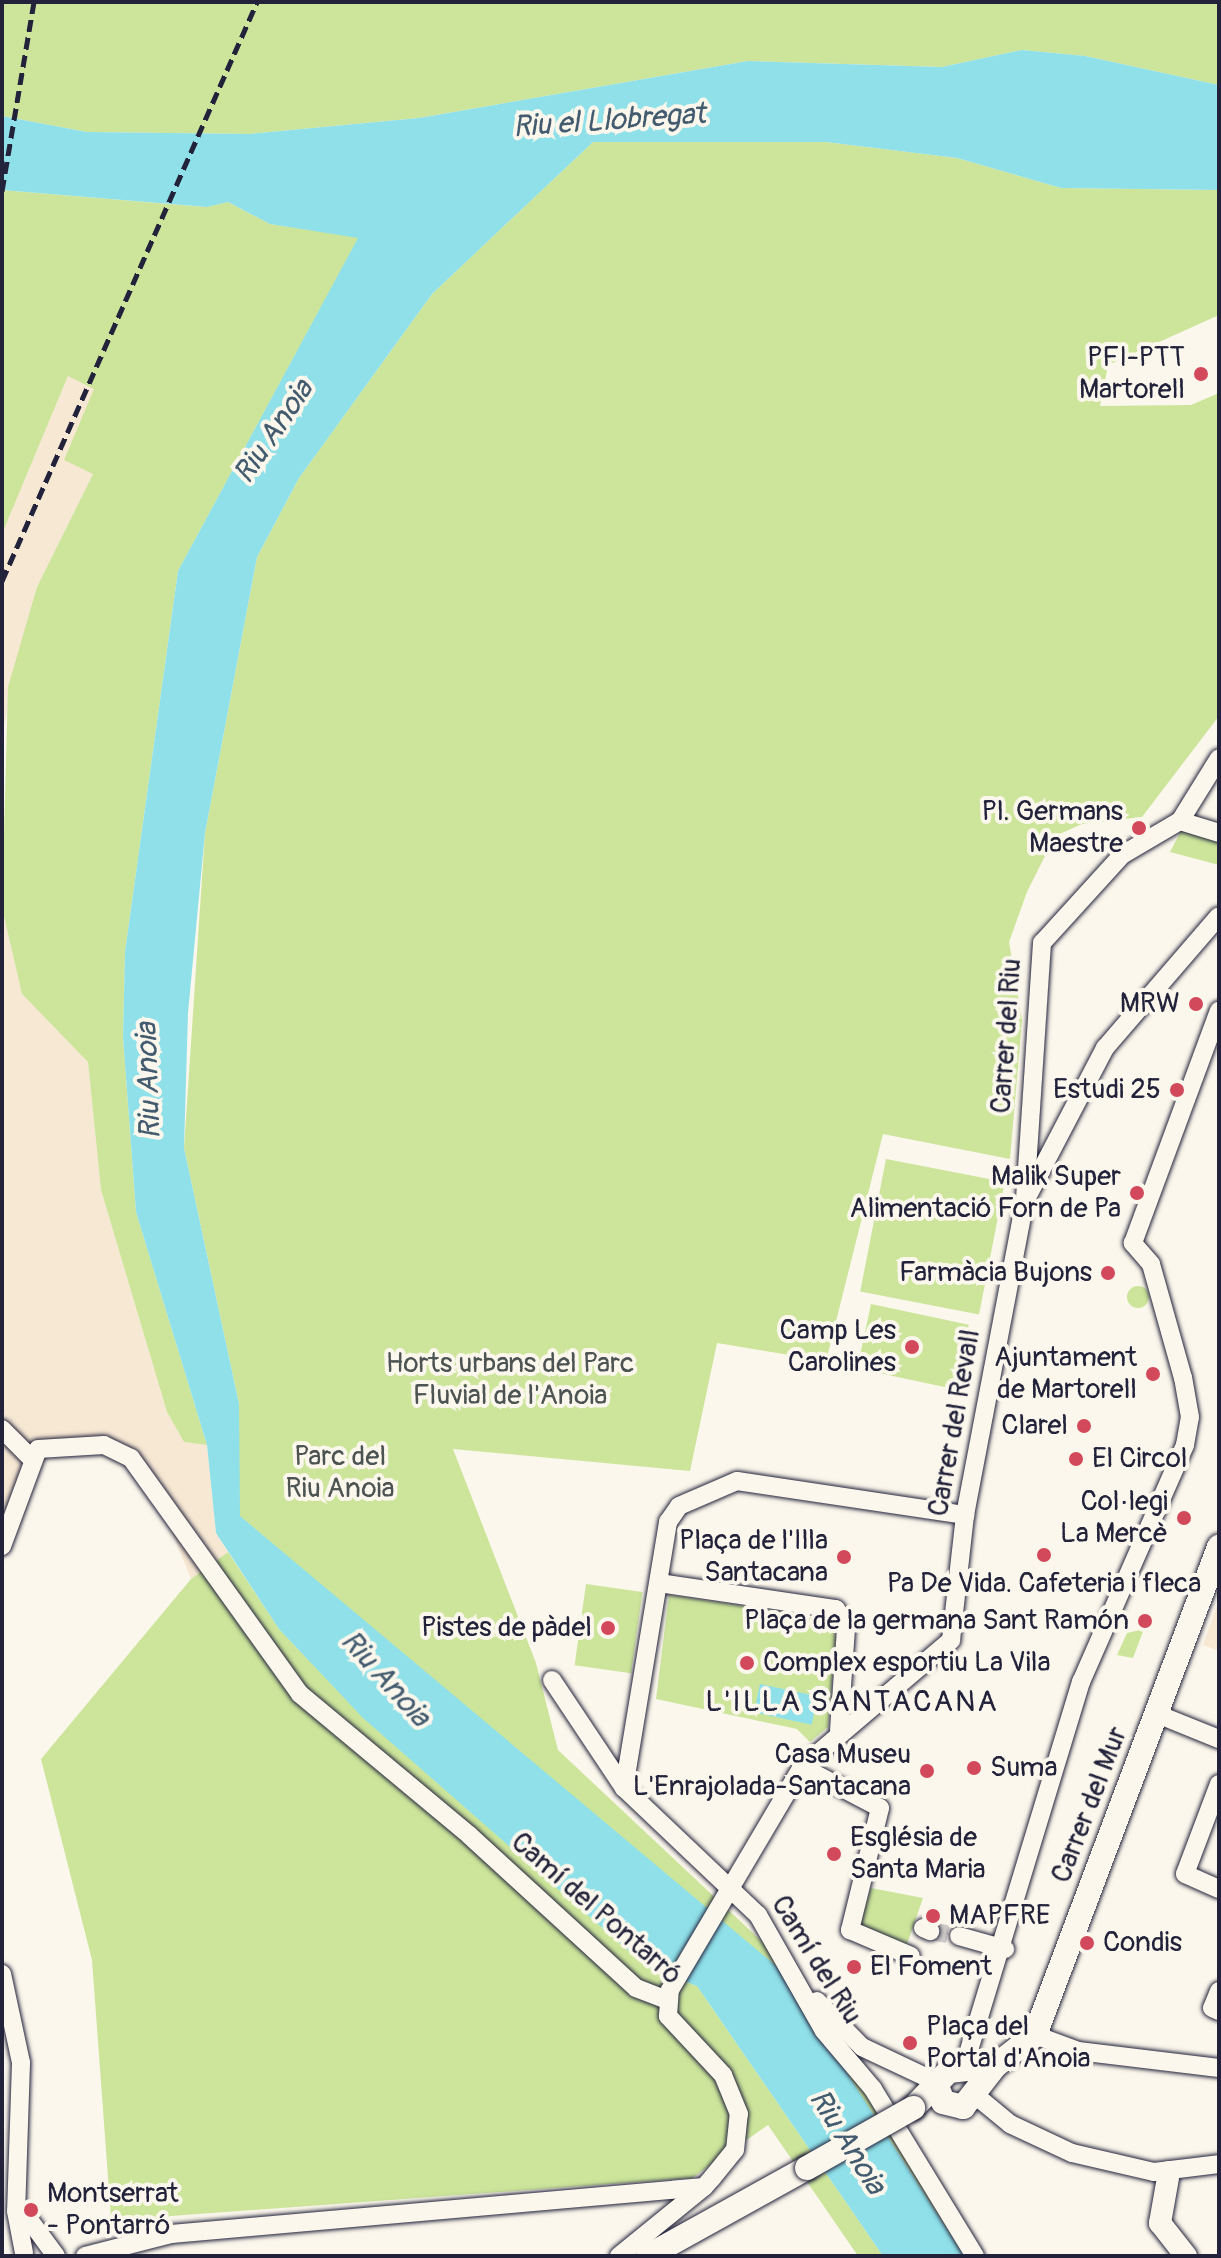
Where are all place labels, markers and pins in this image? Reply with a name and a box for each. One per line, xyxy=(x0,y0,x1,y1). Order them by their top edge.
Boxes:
place label: PFI-PTT Martorell xyxy=(1079,341,1185,407)
marker: PFI-PTT Martorell xyxy=(1192,365,1210,383)
place label: Pl. Germans Maestre xyxy=(981,795,1123,861)
marker: Pl. Germans Maestre xyxy=(1130,819,1148,837)
place label: MRW xyxy=(1120,987,1180,1021)
marker: MRW xyxy=(1187,995,1205,1013)
place label: Estudi 25 xyxy=(1053,1073,1161,1107)
marker: Estudi 25 xyxy=(1168,1081,1186,1099)
place label: Malik Super Alimentació Forn de Pa xyxy=(850,1160,1121,1226)
marker: Malik Super Alimentació Forn de Pa xyxy=(1128,1184,1146,1202)
place label: Farmàcia Bujons xyxy=(899,1256,1092,1290)
marker: Farmàcia Bujons xyxy=(1099,1264,1117,1282)
place label: Camp Les Carolines xyxy=(779,1314,896,1380)
marker: Camp Les Carolines xyxy=(903,1338,921,1356)
place label: Ajuntament de Martorell xyxy=(994,1341,1137,1407)
marker: Ajuntament de Martorell xyxy=(1144,1365,1162,1383)
place label: Clarel xyxy=(1001,1409,1068,1443)
marker: Clarel xyxy=(1075,1417,1093,1435)
place label: El Circol xyxy=(1092,1442,1187,1476)
marker: El Circol xyxy=(1067,1450,1085,1468)
place label: Col·legi La Mercè xyxy=(1060,1485,1168,1551)
marker: Col·legi La Mercè xyxy=(1175,1509,1193,1527)
place label: Plaça de l'Illa Santacana xyxy=(679,1524,828,1590)
marker: Pa De Vida. Cafeteria i fleca xyxy=(1035,1546,1053,1564)
marker: Plaça de l'Illa Santacana xyxy=(835,1548,853,1566)
place label: Pa De Vida. Cafeteria i fleca xyxy=(887,1567,1201,1601)
place label: Plaça de la germana Sant Ramón xyxy=(744,1604,1129,1638)
place label: Pistes de pàdel xyxy=(421,1611,592,1645)
marker: Plaça de la germana Sant Ramón xyxy=(1136,1612,1154,1630)
marker: Pistes de pàdel xyxy=(599,1619,617,1637)
place label: Complex esportiu La Vila xyxy=(763,1646,1050,1680)
marker: Complex esportiu La Vila xyxy=(738,1654,756,1672)
place label: Casa Museu L'Enrajolada-Santacana xyxy=(633,1738,911,1804)
place label: Suma xyxy=(990,1751,1057,1785)
marker: Suma xyxy=(965,1759,983,1777)
marker: Casa Museu L'Enrajolada-Santacana xyxy=(918,1762,936,1780)
place label: Església de Santa Maria xyxy=(850,1821,986,1887)
marker: Església de Santa Maria xyxy=(825,1845,843,1863)
place label: MAPFRE xyxy=(949,1899,1050,1933)
marker: MAPFRE xyxy=(924,1907,942,1925)
place label: Condis xyxy=(1103,1926,1182,1960)
marker: Condis xyxy=(1078,1934,1096,1952)
place label: El Foment xyxy=(870,1950,992,1984)
marker: El Foment xyxy=(845,1958,863,1976)
place label: Plaça del Portal d'Anoia xyxy=(926,2010,1090,2076)
marker: Plaça del Portal d'Anoia xyxy=(901,2034,919,2052)
place label: Montserrat - Pontarró xyxy=(47,2177,179,2243)
marker: Montserrat - Pontarró xyxy=(22,2201,40,2219)

